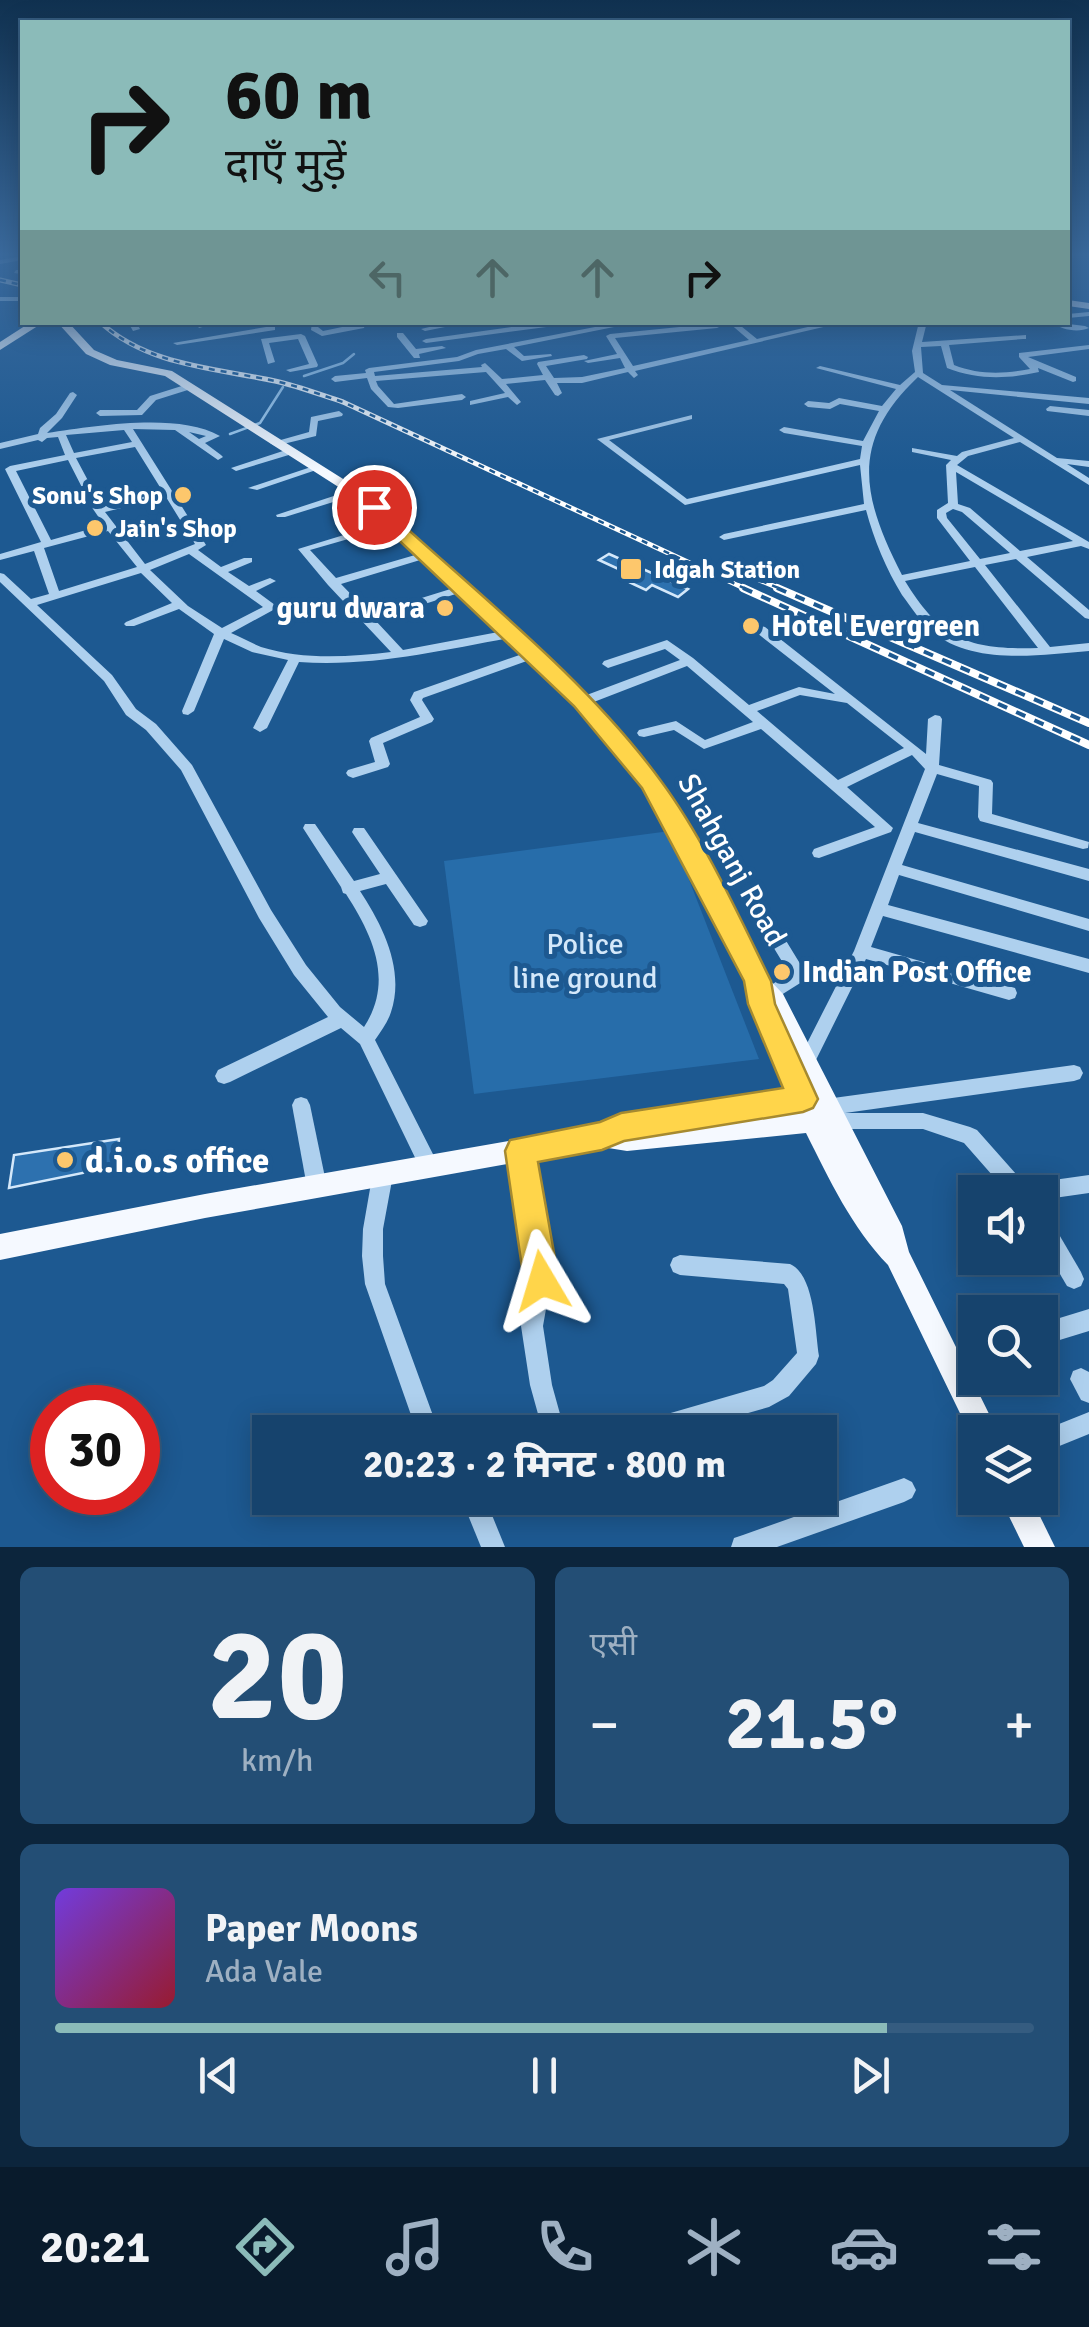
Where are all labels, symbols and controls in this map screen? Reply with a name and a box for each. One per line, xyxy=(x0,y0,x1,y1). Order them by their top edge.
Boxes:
text: 60 m xyxy=(225,52,373,138)
icon: right xyxy=(60,60,190,190)
text: दाएँ मुड़ें xyxy=(225,138,346,193)
icon: left xyxy=(360,250,415,305)
icon: ahead xyxy=(465,250,520,305)
icon: ahead xyxy=(570,250,625,305)
icon: right xyxy=(675,250,730,305)
pin xyxy=(332,465,417,550)
place label: Sonu's Shop xyxy=(32,480,163,511)
icon: arrive xyxy=(347,480,402,535)
marker: Sonu's Shop xyxy=(172,484,194,506)
place label: Jain's Shop xyxy=(115,513,237,544)
marker: Jain's Shop xyxy=(84,517,106,539)
place label: Idgah Station xyxy=(654,554,800,585)
marker: Idgah Station xyxy=(618,556,644,582)
place label: guru dwara xyxy=(276,590,425,627)
marker: guru dwara xyxy=(434,597,456,619)
place label: Hotel Evergreen xyxy=(771,608,980,645)
marker: Hotel Evergreen xyxy=(740,615,762,637)
street label: Shahganj Road xyxy=(669,767,795,953)
park label: Police line ground xyxy=(512,926,658,997)
place label: Indian Post Office xyxy=(802,954,1032,991)
marker: Indian Post Office xyxy=(771,961,793,983)
place label: d.i.o.s office xyxy=(85,1139,269,1182)
marker: d.i.o.s office xyxy=(54,1149,76,1171)
map controls xyxy=(958,1175,1058,1515)
button: sound xyxy=(958,1175,1058,1275)
position arrow xyxy=(490,1229,594,1333)
button: search xyxy=(958,1295,1058,1395)
speed limit sign: 30 xyxy=(30,1385,160,1515)
button: layers xyxy=(958,1415,1058,1515)
text: 20:23 · 2 मिनट · 800 m xyxy=(363,1441,726,1488)
text: 20 xyxy=(207,1596,347,1756)
text: एसी xyxy=(590,1625,637,1664)
text: 21.5° xyxy=(725,1677,898,1770)
text: − xyxy=(590,1691,619,1759)
text: + xyxy=(1004,1691,1034,1759)
text: km/h xyxy=(241,1741,313,1780)
text: Paper Moons xyxy=(205,1905,418,1952)
text: Ada Vale xyxy=(205,1952,323,1991)
icon: previous xyxy=(191,2048,246,2103)
icon: pause xyxy=(517,2048,572,2103)
icon: next xyxy=(843,2048,898,2103)
icon: directions xyxy=(230,2212,300,2282)
icon: music xyxy=(380,2212,450,2282)
icon: phone xyxy=(530,2212,600,2282)
icon: climate xyxy=(679,2212,749,2282)
icon: car xyxy=(829,2212,899,2282)
icon: filters xyxy=(979,2212,1049,2282)
text: 20:21 xyxy=(40,2220,150,2275)

